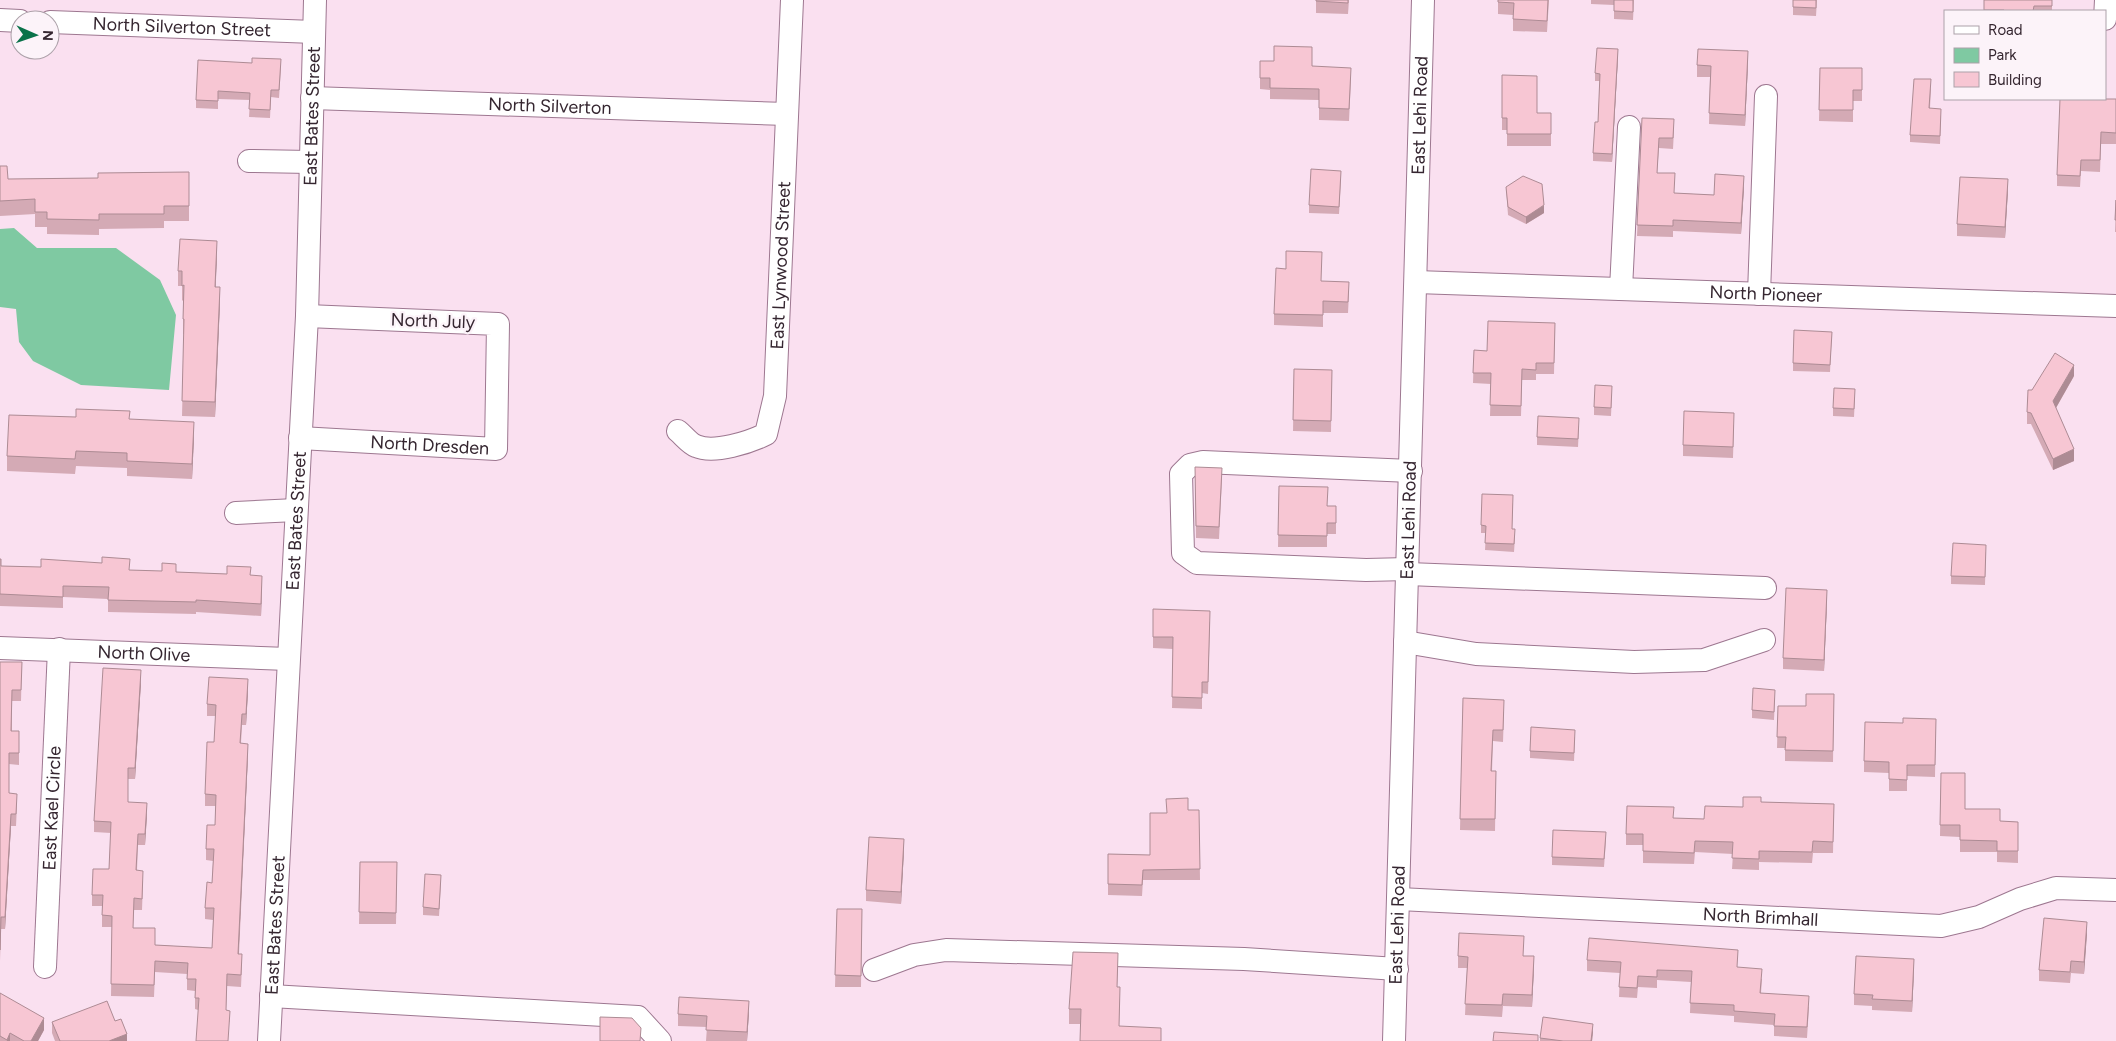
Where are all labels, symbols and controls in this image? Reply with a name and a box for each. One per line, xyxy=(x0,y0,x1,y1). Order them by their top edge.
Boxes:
north arrow xyxy=(10,10,60,60)
legend xyxy=(1944,10,2106,100)
street label: North Silverton Street xyxy=(92,13,272,41)
text: Road xyxy=(1988,21,2023,39)
text: N xyxy=(39,30,56,41)
street label: East Bates Street xyxy=(299,46,325,186)
text: Park xyxy=(1988,46,2017,64)
street label: East Lehi Road xyxy=(1407,56,1432,175)
text: Building xyxy=(1988,71,2042,89)
street label: North Silverton xyxy=(488,93,612,119)
street label: East Lynwood Street xyxy=(766,181,795,350)
street label: North Pioneer xyxy=(1709,281,1822,307)
street label: North July xyxy=(390,309,476,333)
street label: North Dresden xyxy=(370,431,490,460)
street label: East Bates Street xyxy=(282,450,311,591)
street label: East Lehi Road xyxy=(1396,460,1421,580)
street label: North Olive xyxy=(97,641,191,666)
street label: East Kael Circle xyxy=(38,745,66,871)
street label: East Bates Street xyxy=(260,855,290,995)
street label: East Lehi Road xyxy=(1385,865,1410,985)
street label: North Brimhall xyxy=(1702,903,1819,931)

